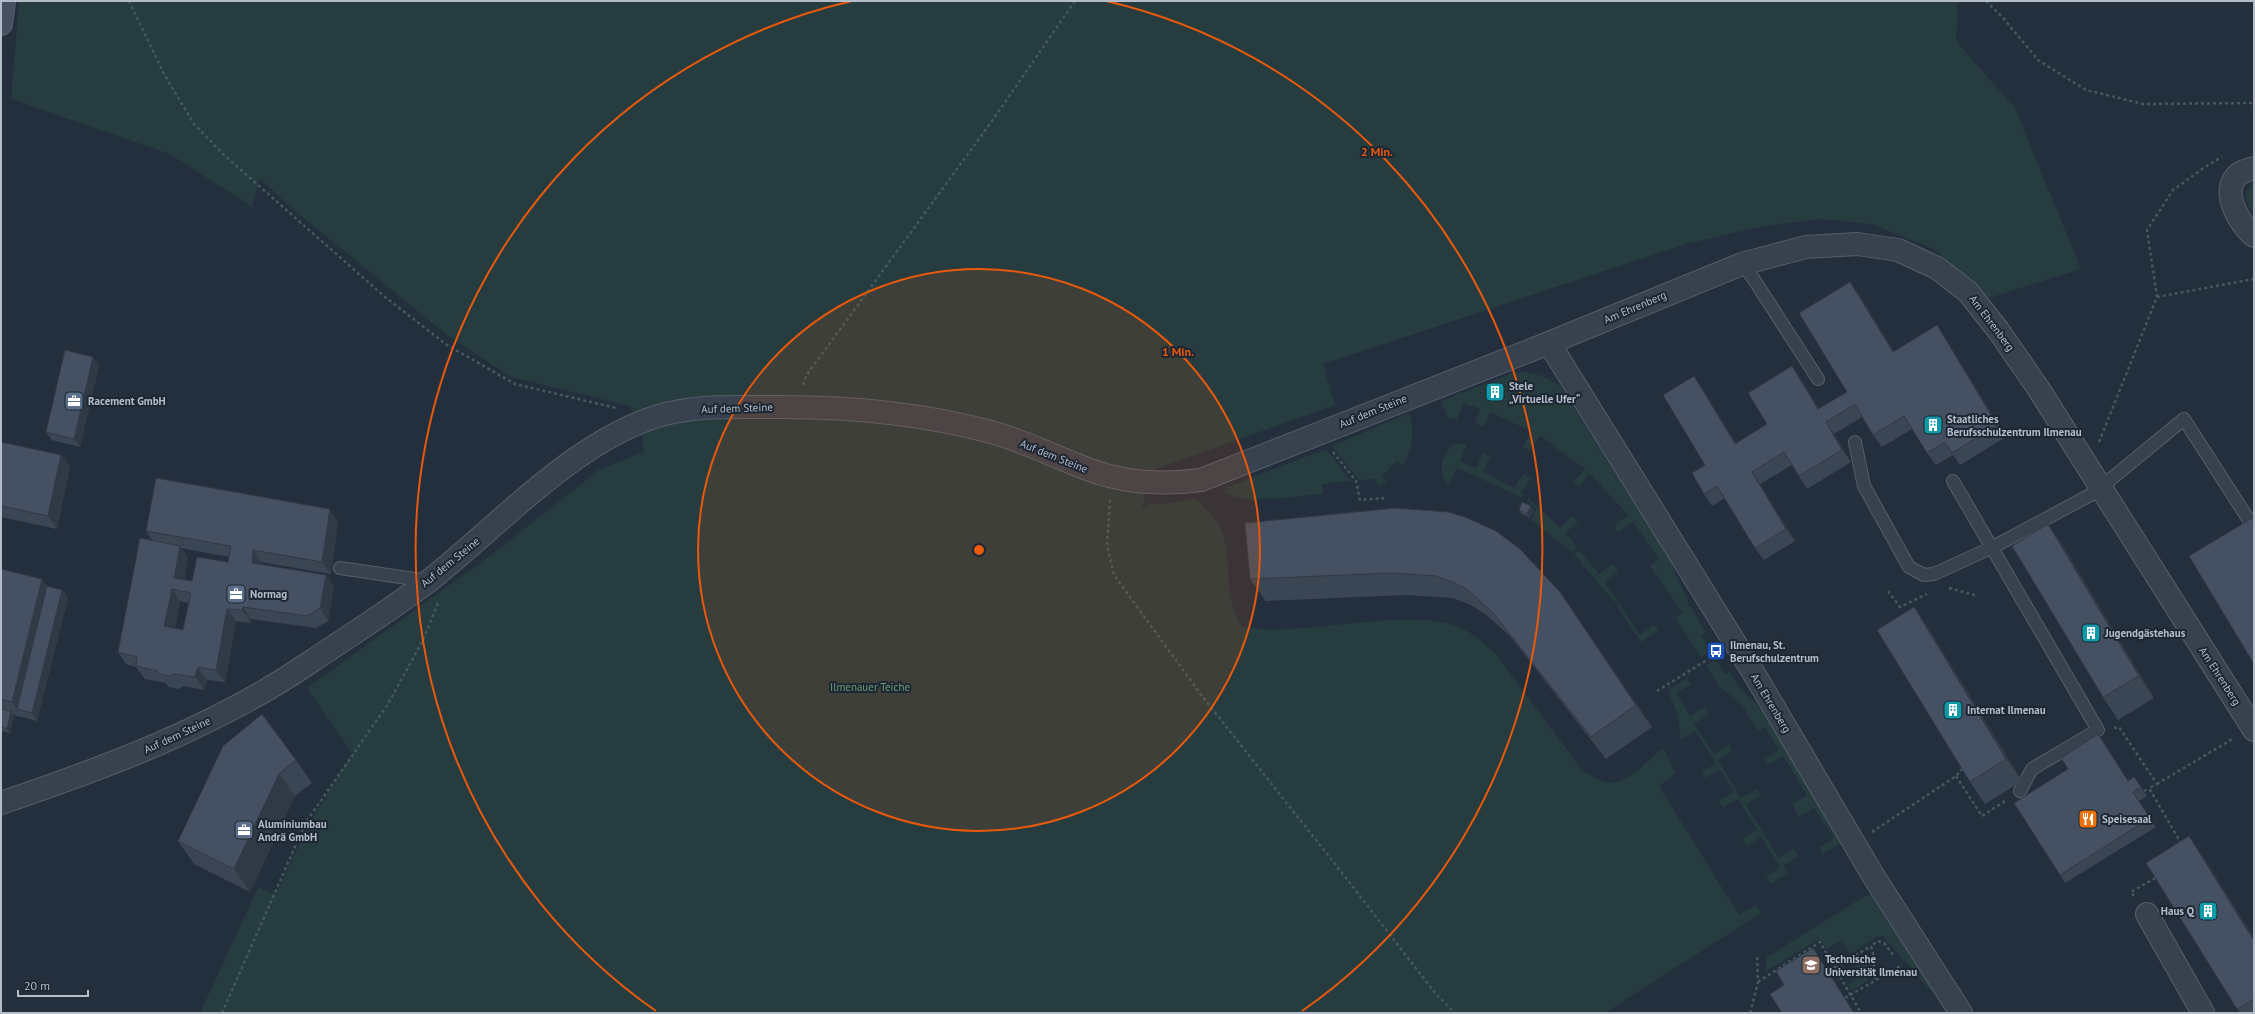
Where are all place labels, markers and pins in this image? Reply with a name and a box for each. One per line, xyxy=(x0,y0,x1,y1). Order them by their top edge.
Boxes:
place label: Stele „Virtuelle Ufer“ xyxy=(1509,379,1580,406)
building icon: Stele „Virtuelle Ufer“ xyxy=(1484,381,1506,403)
office icon: Racement GmbH xyxy=(63,390,85,412)
place label: Racement GmbH xyxy=(88,394,166,408)
place label: Staatliches Berufsschulzentrum Ilmenau xyxy=(1947,412,2082,439)
building icon: Staatliches Berufsschulzentrum Ilmenau xyxy=(1922,414,1944,436)
centre of rings xyxy=(972,543,986,557)
office icon: Normag xyxy=(225,583,247,605)
place label: Normag xyxy=(250,587,287,601)
building icon: Jugendgästehaus xyxy=(2080,622,2102,644)
place label: Jugendgästehaus xyxy=(2104,626,2186,640)
place label: Ilmenau, St. Berufschulzentrum xyxy=(1730,638,1819,665)
bus stop icon: Ilmenau, St. Berufschulzentrum xyxy=(1705,640,1727,662)
building icon: Internat Ilmenau xyxy=(1942,699,1964,721)
place label: Internat Ilmenau xyxy=(1967,703,2046,717)
restaurant icon: Speisesaal xyxy=(2077,808,2099,830)
place label: Speisesaal xyxy=(2102,812,2152,826)
place label: Aluminiumbau Andrä GmbH xyxy=(258,817,327,844)
office icon: Aluminiumbau Andrä GmbH xyxy=(233,819,255,841)
building icon: Haus Q xyxy=(2197,900,2219,922)
place label: Haus Q xyxy=(2161,904,2195,918)
place label: Technische Universität Ilmenau xyxy=(1825,952,1917,979)
school or university icon: Technische Universität Ilmenau xyxy=(1800,954,1822,976)

